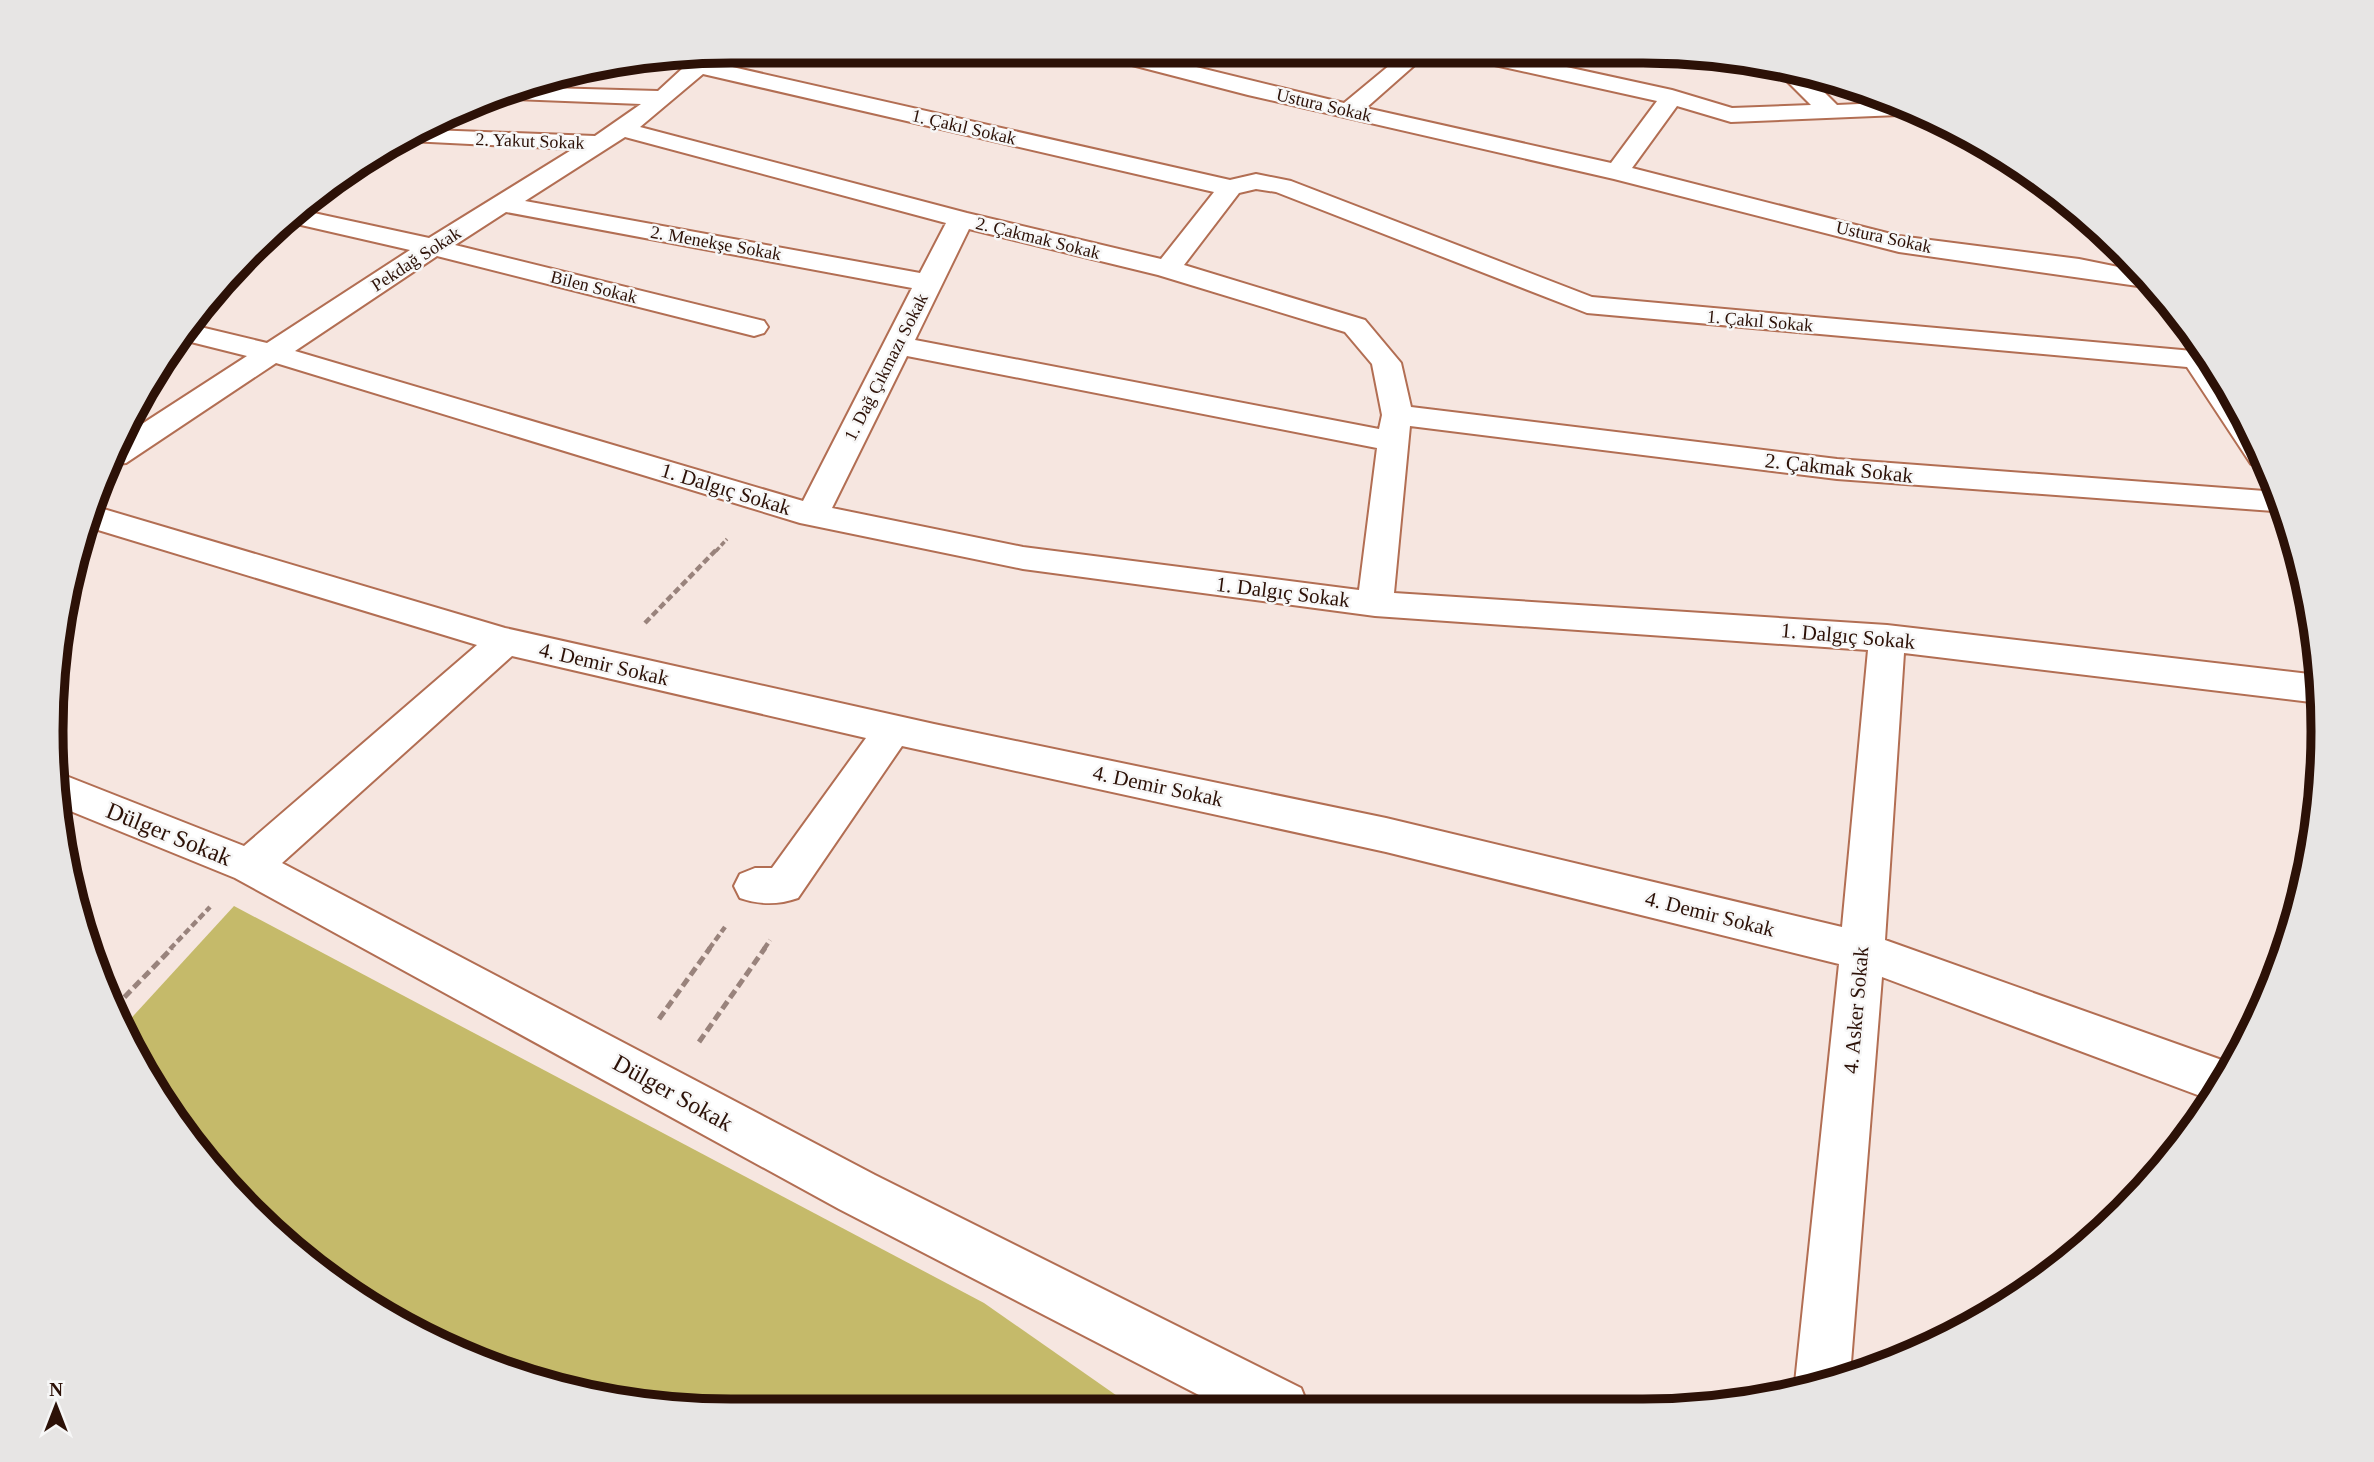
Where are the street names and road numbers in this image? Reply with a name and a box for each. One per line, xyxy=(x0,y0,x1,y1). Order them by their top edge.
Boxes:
street label: Ustura Sokak xyxy=(1274,84,1374,126)
street label: 1. Çakıl Sokak xyxy=(910,105,1018,149)
street label: 2. Yakut Sokak xyxy=(475,129,585,153)
street label: 2. Çakmak Sokak xyxy=(974,213,1102,263)
street label: Ustura Sokak xyxy=(1834,217,1934,257)
street label: 2. Menekşe Sokak xyxy=(649,222,783,264)
street label: Pekdağ Sokak xyxy=(368,223,464,295)
street label: Bilen Sokak xyxy=(549,267,639,307)
street label: 1. Dağ Çıkmazı Sokak xyxy=(840,290,932,444)
street label: 1. Çakıl Sokak xyxy=(1706,306,1814,336)
street label: 2. Çakmak Sokak xyxy=(1764,448,1915,488)
street label: 1. Dalgıç Sokak xyxy=(658,458,794,520)
street label: 1. Dalgıç Sokak xyxy=(1215,572,1352,612)
street label: 1. Dalgıç Sokak xyxy=(1780,618,1917,654)
street label: 4. Demir Sokak xyxy=(537,637,672,691)
street label: 4. Demir Sokak xyxy=(1091,760,1226,812)
street label: Dülger Sokak xyxy=(103,797,235,871)
street label: 4. Demir Sokak xyxy=(1643,886,1778,942)
street label: 4. Asker Sokak xyxy=(1838,945,1874,1075)
street label: Dülger Sokak xyxy=(609,1049,737,1137)

